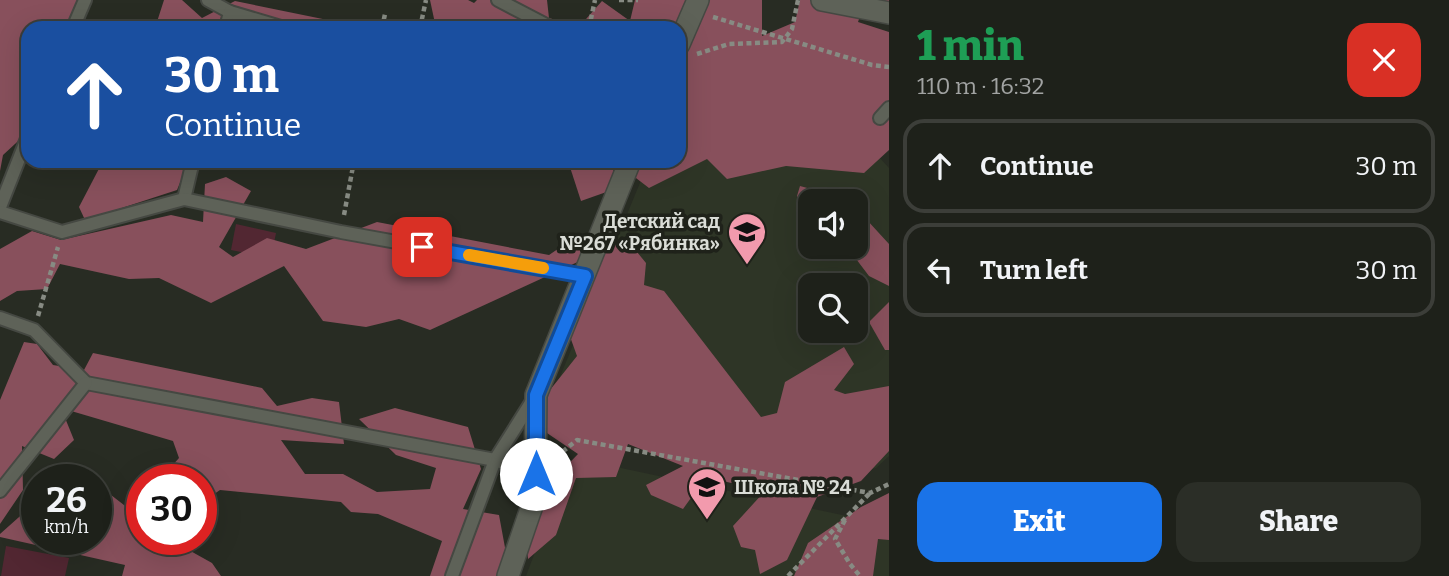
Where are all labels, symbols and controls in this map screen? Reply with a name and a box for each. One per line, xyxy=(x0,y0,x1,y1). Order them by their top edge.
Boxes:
text: 1 min xyxy=(917,21,1024,71)
button: close xyxy=(1347,23,1421,97)
text: 30 m xyxy=(164,46,279,105)
icon: ahead xyxy=(49,49,140,140)
text: 110 m · 16:32 xyxy=(917,72,1044,100)
text: Continue xyxy=(164,106,301,144)
icon: ahead xyxy=(921,147,959,185)
text: Continue xyxy=(980,151,1094,182)
text: 30 m xyxy=(1356,151,1417,182)
map controls xyxy=(798,189,868,343)
button: sound xyxy=(798,189,868,259)
place label: Детский сад №267 «Рябинка» xyxy=(559,210,720,255)
school or university icon: Детский сад №267 «Рябинка» xyxy=(726,211,768,266)
pin xyxy=(392,217,452,277)
icon: arrive xyxy=(403,228,441,266)
icon: left xyxy=(921,251,959,289)
text: Turn left xyxy=(980,255,1088,286)
text: 30 m xyxy=(1356,255,1417,286)
button: search xyxy=(798,273,868,343)
position arrow xyxy=(499,437,573,511)
speed limit sign: 30 xyxy=(126,464,217,555)
school or university icon: Школа № 24 xyxy=(686,466,728,521)
place label: Школа № 24 xyxy=(734,476,852,499)
text: 26 xyxy=(46,479,87,521)
button: Exit xyxy=(917,482,1162,562)
button: Share xyxy=(1176,482,1421,562)
text: km/h xyxy=(44,516,89,538)

